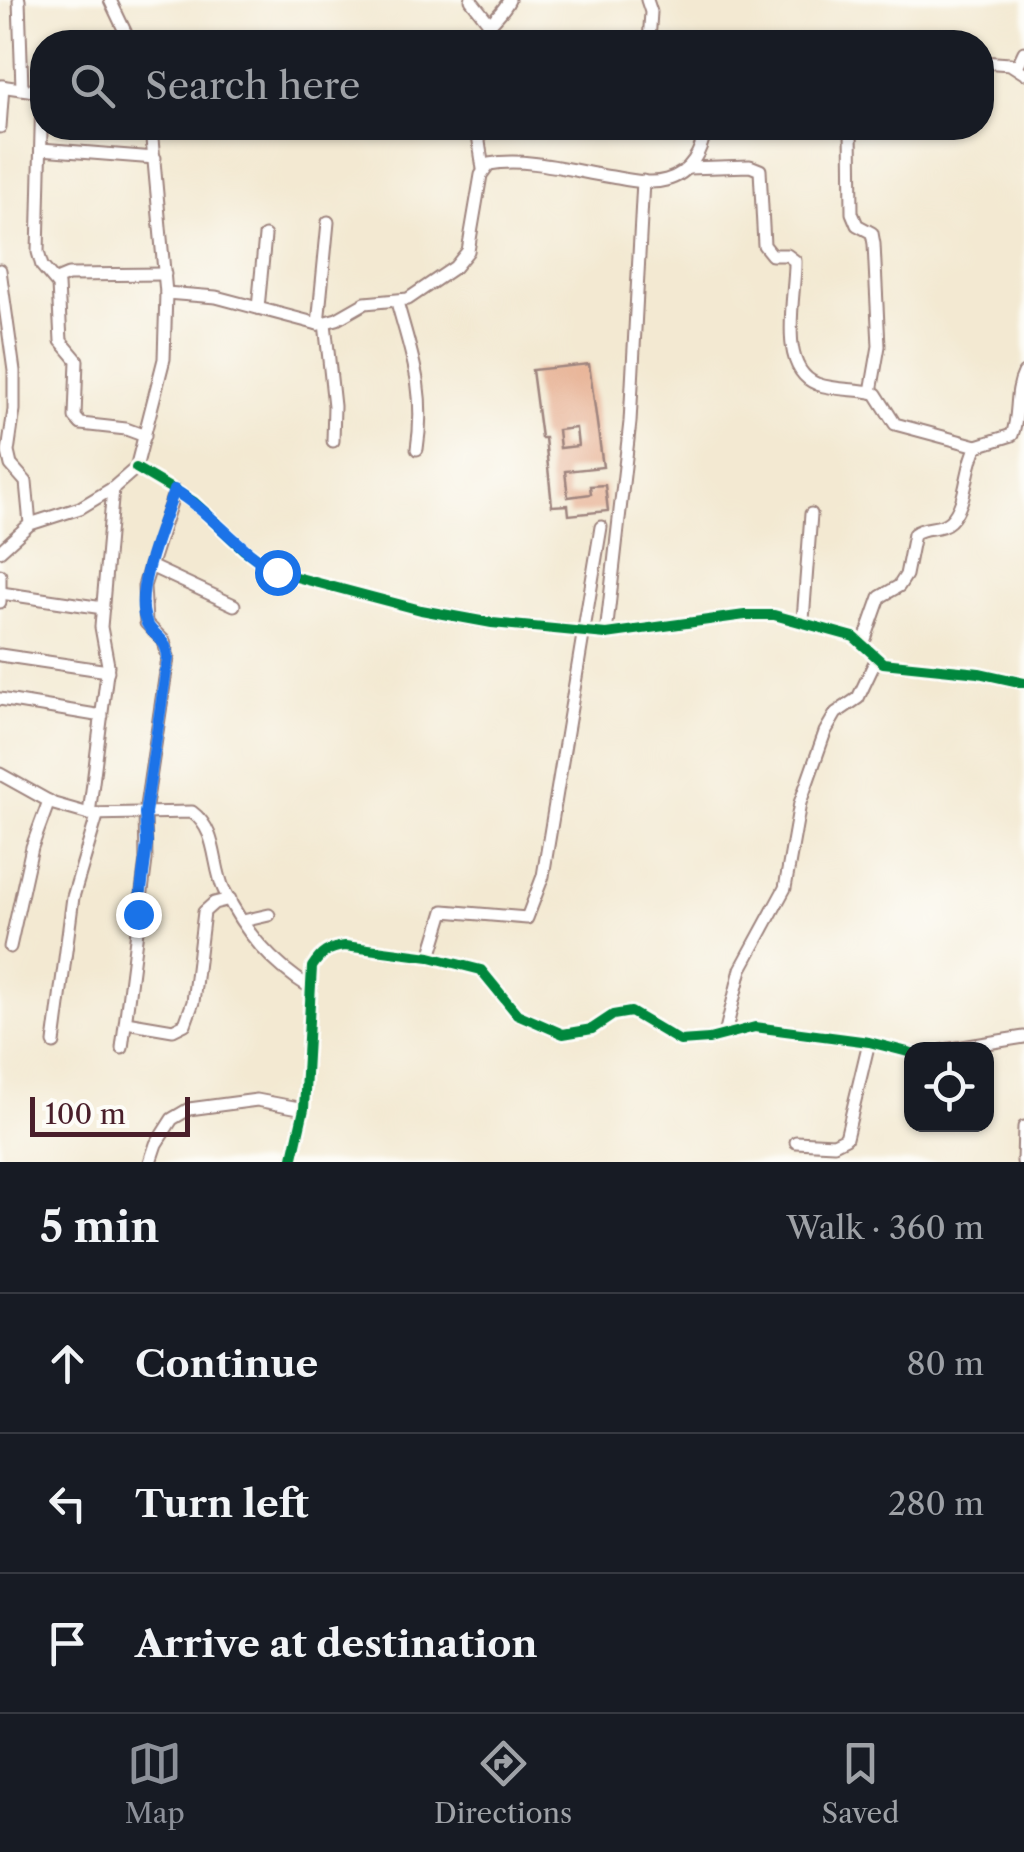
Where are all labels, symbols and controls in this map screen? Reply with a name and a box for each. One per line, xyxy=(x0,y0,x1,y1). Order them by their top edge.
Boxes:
search box xyxy=(30,30,994,140)
icon: search xyxy=(65,58,120,113)
text: Search here xyxy=(145,62,360,109)
route start xyxy=(255,550,301,596)
route end xyxy=(116,892,162,938)
map controls xyxy=(904,1042,994,1132)
button: locate xyxy=(904,1042,994,1132)
scale bar xyxy=(30,1092,190,1136)
text: 100 m xyxy=(45,1097,126,1131)
text: 5 min xyxy=(40,1201,159,1253)
text: Walk · 360 m xyxy=(787,1208,984,1247)
icon: ahead xyxy=(40,1336,95,1391)
text: Continue xyxy=(135,1340,318,1387)
text: 80 m xyxy=(906,1344,984,1383)
icon: left xyxy=(40,1476,95,1531)
text: Turn left xyxy=(135,1480,309,1527)
text: 280 m xyxy=(888,1484,984,1523)
icon: arrive xyxy=(40,1616,95,1671)
text: Arrive at destination xyxy=(135,1620,538,1667)
tab: Map xyxy=(125,1736,185,1830)
tab: Directions xyxy=(434,1736,572,1830)
tab: Saved xyxy=(822,1736,899,1830)

